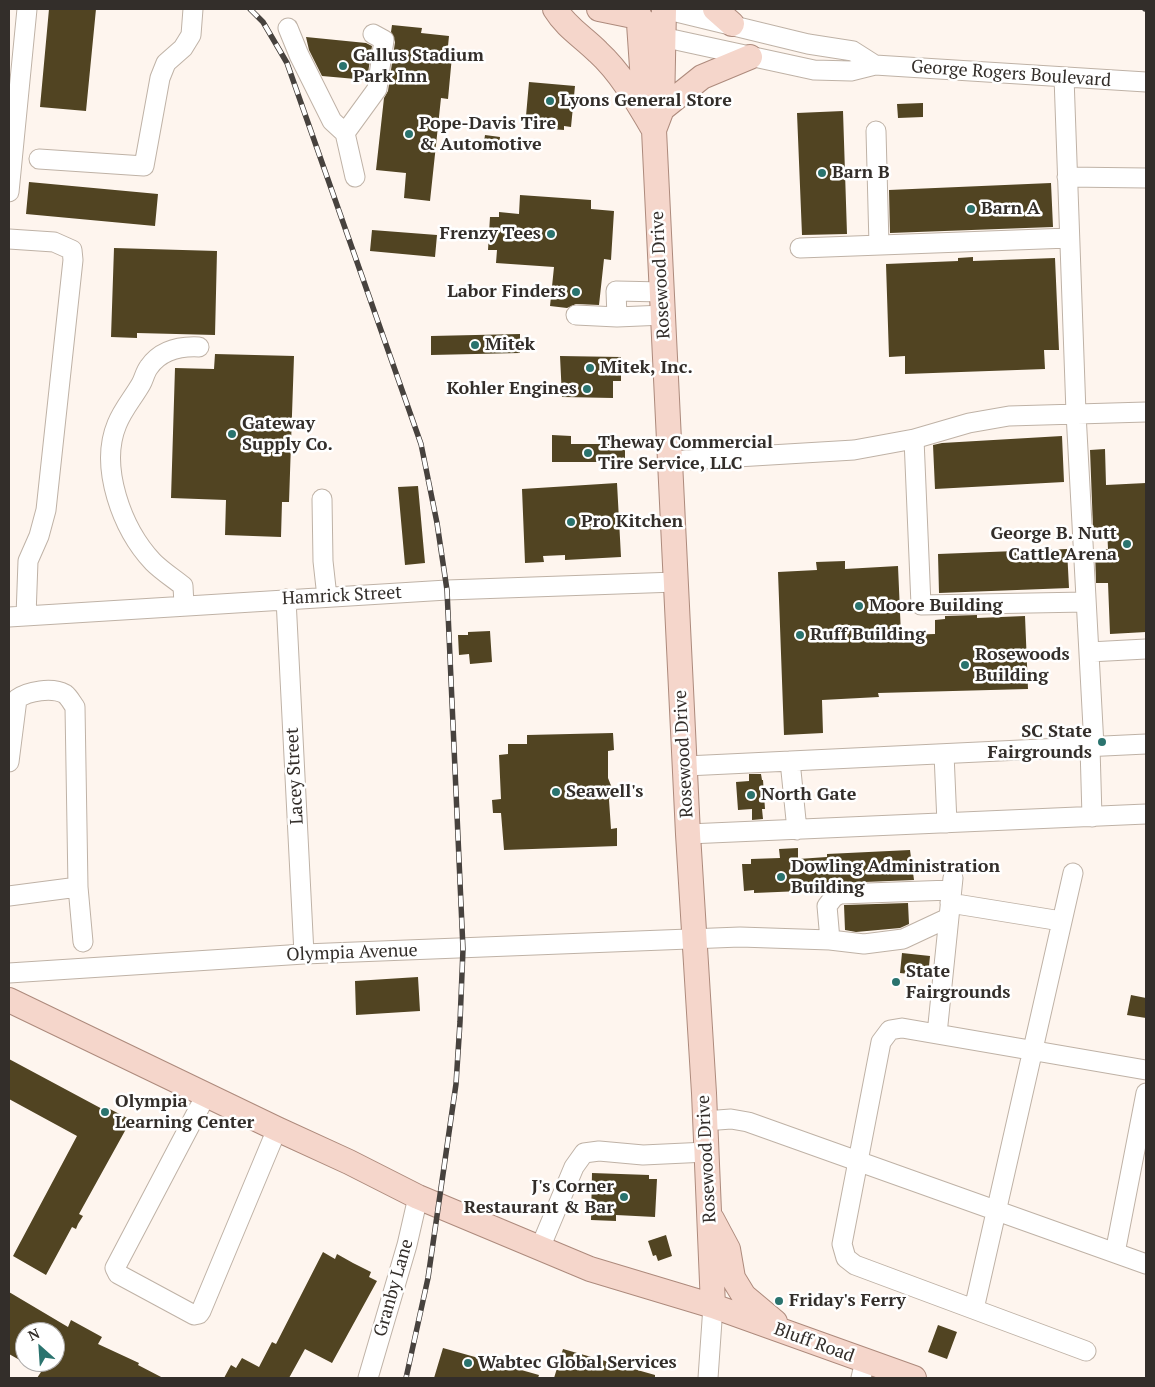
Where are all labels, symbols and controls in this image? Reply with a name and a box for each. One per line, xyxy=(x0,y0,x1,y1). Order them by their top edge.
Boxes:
place label: Gallus Stadium Park Inn xyxy=(353,45,484,88)
street label: George Rogers Boulevard xyxy=(910,56,1112,92)
marker: Gallus Stadium Park Inn xyxy=(337,60,349,72)
place label: Lyons General Store xyxy=(560,90,732,112)
marker: Lyons General Store xyxy=(544,95,556,107)
place label: Pope-Davis Tire & Automotive xyxy=(419,113,556,156)
marker: Pope-Davis Tire & Automotive xyxy=(403,128,415,140)
place label: Barn B xyxy=(832,162,890,184)
marker: Barn B xyxy=(816,167,828,179)
place label: Barn A xyxy=(981,198,1040,220)
marker: Barn A xyxy=(965,203,977,215)
street label: Rosewood Drive xyxy=(647,211,675,339)
place label: Frenzy Tees xyxy=(440,223,541,245)
marker: Frenzy Tees xyxy=(545,228,557,240)
place label: Labor Finders xyxy=(447,281,566,303)
marker: Labor Finders xyxy=(570,286,582,298)
place label: Mitek xyxy=(485,334,535,356)
marker: Mitek xyxy=(469,339,481,351)
place label: Mitek, Inc. xyxy=(600,357,693,379)
marker: Mitek, Inc. xyxy=(584,362,596,374)
place label: Kohler Engines xyxy=(447,378,577,400)
marker: Kohler Engines xyxy=(581,383,593,395)
place label: Gateway Supply Co. xyxy=(242,413,333,456)
marker: Gateway Supply Co. xyxy=(226,428,238,440)
place label: Theway Commercial Tire Service, LLC xyxy=(598,432,773,474)
marker: Theway Commercial Tire Service, LLC xyxy=(582,447,594,459)
place label: Pro Kitchen xyxy=(581,511,683,533)
marker: Pro Kitchen xyxy=(565,516,577,528)
place label: George B. Nutt Cattle Arena xyxy=(991,523,1117,566)
marker: George B. Nutt Cattle Arena xyxy=(1121,538,1133,550)
street label: Hamrick Street xyxy=(281,582,403,610)
place label: Moore Building xyxy=(869,595,1003,617)
marker: Moore Building xyxy=(853,600,865,612)
place label: Ruff Building xyxy=(810,624,925,646)
marker: Ruff Building xyxy=(794,629,806,641)
place label: Rosewoods Building xyxy=(975,644,1070,686)
marker: Rosewoods Building xyxy=(959,659,971,671)
street label: Rosewood Drive xyxy=(670,690,698,818)
place label: SC State Fairgrounds xyxy=(988,721,1092,764)
street label: Lacey Street xyxy=(282,727,308,825)
marker: SC State Fairgrounds xyxy=(1096,736,1108,748)
place label: Seawell's xyxy=(566,781,643,803)
place label: North Gate xyxy=(761,784,856,806)
marker: Seawell's xyxy=(550,786,562,798)
marker: North Gate xyxy=(745,789,757,801)
place label: Dowling Administration Building xyxy=(791,856,1000,899)
marker: Dowling Administration Building xyxy=(775,871,787,883)
street label: Olympia Avenue xyxy=(286,940,418,966)
place label: State Fairgrounds xyxy=(906,961,1010,1004)
marker: State Fairgrounds xyxy=(890,976,902,988)
place label: Olympia Learning Center xyxy=(115,1091,254,1134)
street label: Rosewood Drive xyxy=(693,1095,721,1223)
marker: Olympia Learning Center xyxy=(99,1106,111,1118)
place label: J's Corner Restaurant & Bar xyxy=(464,1176,614,1218)
marker: J's Corner Restaurant & Bar xyxy=(618,1191,630,1203)
street label: Granby Lane xyxy=(370,1237,418,1339)
place label: Friday's Ferry xyxy=(789,1290,906,1312)
marker: Friday's Ferry xyxy=(773,1295,785,1307)
street label: Bluff Road xyxy=(771,1319,857,1367)
north arrow xyxy=(15,1322,65,1372)
text: N xyxy=(25,1323,43,1345)
place label: Wabtec Global Services xyxy=(478,1352,677,1374)
marker: Wabtec Global Services xyxy=(462,1357,474,1369)

